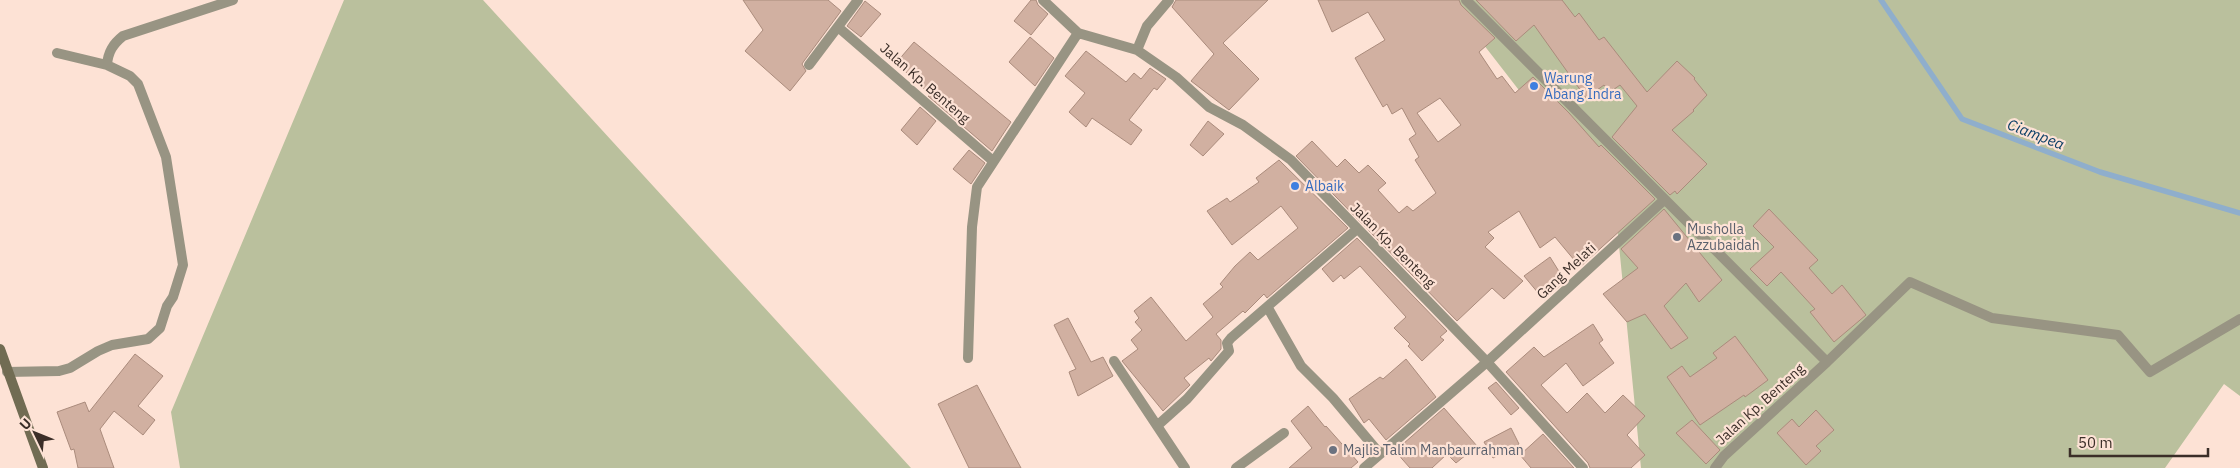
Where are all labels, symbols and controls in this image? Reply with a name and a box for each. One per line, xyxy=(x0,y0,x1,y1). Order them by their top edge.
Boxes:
street label: Jalan Kp. Benteng xyxy=(876,39,974,127)
place label: Warung Abang Indra xyxy=(1544,69,1622,103)
marker: Warung Abang Indra xyxy=(1528,80,1540,92)
water label: Ciampea xyxy=(2005,114,2067,154)
place label: Albaik xyxy=(1305,177,1345,195)
marker: Albaik xyxy=(1289,180,1301,192)
street label: Jalan Kp. Benteng xyxy=(1347,199,1440,292)
place label: Musholla Azzubaidah xyxy=(1687,220,1760,254)
marker: Musholla Azzubaidah xyxy=(1671,231,1683,243)
street label: Gang Melati xyxy=(1533,239,1599,303)
street label: Jalan Kp. Benteng xyxy=(1712,359,1809,449)
north arrow xyxy=(10,408,60,458)
text: U xyxy=(16,414,35,434)
scale bar xyxy=(2070,426,2208,458)
text: 50 m xyxy=(2078,433,2113,452)
place label: Majlis Talim Manbaurrahman xyxy=(1343,441,1524,459)
marker: Majlis Talim Manbaurrahman xyxy=(1327,444,1339,456)

